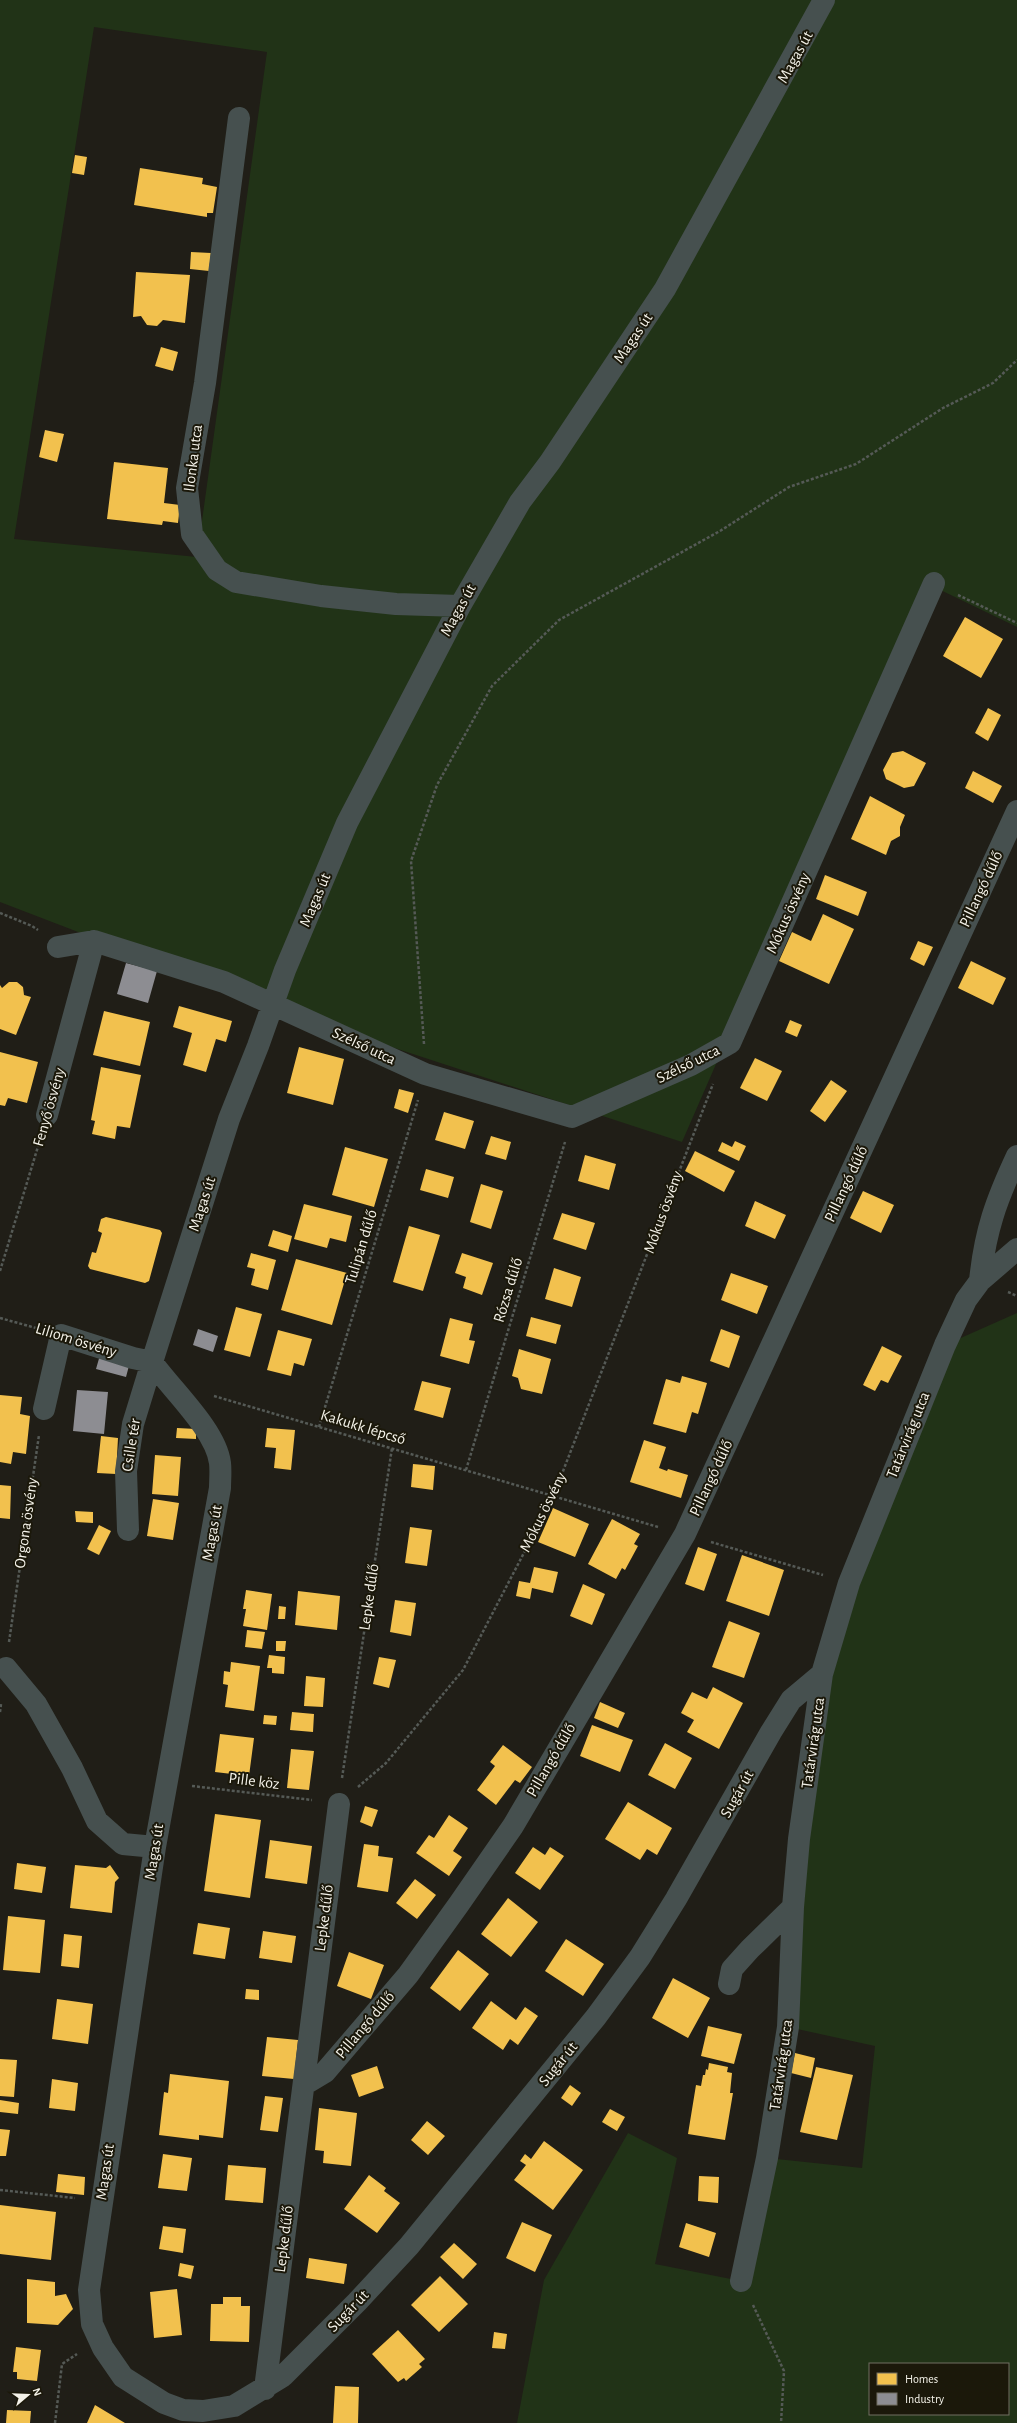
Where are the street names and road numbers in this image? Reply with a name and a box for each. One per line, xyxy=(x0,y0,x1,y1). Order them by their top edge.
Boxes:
street label: Magas út xyxy=(774,28,816,86)
street label: Magas út xyxy=(611,310,655,366)
street label: Ilonka utca xyxy=(181,423,205,493)
street label: Magas út xyxy=(437,581,479,639)
street label: Pillangó dűlő xyxy=(956,848,1006,930)
street label: Mókus ösvény xyxy=(763,870,814,956)
street label: Magas út xyxy=(297,871,333,929)
street label: Szélső utca xyxy=(330,1024,398,1068)
street label: Szélső utca xyxy=(654,1042,722,1086)
street label: Fenyő ösvény xyxy=(30,1066,69,1149)
street label: Pillangó dűlő xyxy=(821,1143,871,1225)
street label: Mókus ösvény xyxy=(641,1168,686,1256)
street label: Magas út xyxy=(186,1175,218,1233)
street label: Tulipán dűlő xyxy=(342,1208,380,1286)
street label: Rózsa dűlő xyxy=(491,1256,525,1324)
street label: Liliom ösvény xyxy=(33,1320,119,1361)
street label: Tatárvirág utca xyxy=(883,1389,933,1481)
street label: Kakukk lépcső xyxy=(319,1406,408,1448)
street label: Csille tér xyxy=(119,1417,143,1473)
street label: Pillangó dűlő xyxy=(686,1437,736,1519)
street label: Mókus ösvény xyxy=(517,1469,570,1555)
street label: Orgona ösvény xyxy=(12,1476,41,1570)
street label: Magas út xyxy=(199,1504,225,1562)
street label: Lepke dűlő xyxy=(356,1562,382,1631)
street label: Tatárvirág utca xyxy=(799,1696,827,1790)
street label: Pillangó dűlő xyxy=(524,1720,579,1800)
street label: Sugár út xyxy=(717,1768,757,1820)
street label: Pille köz xyxy=(228,1770,281,1792)
street label: Magas út xyxy=(142,1823,166,1881)
street label: Lepke dűlő xyxy=(312,1884,336,1952)
street label: Pillangó dűlő xyxy=(332,1988,398,2062)
street label: Tatárvirág utca xyxy=(767,2018,795,2112)
street label: Sugár út xyxy=(536,2039,580,2089)
street label: Magas út xyxy=(93,2143,117,2201)
street label: Lepke dűlő xyxy=(272,2205,296,2273)
street label: Sugár út xyxy=(324,2287,372,2335)

